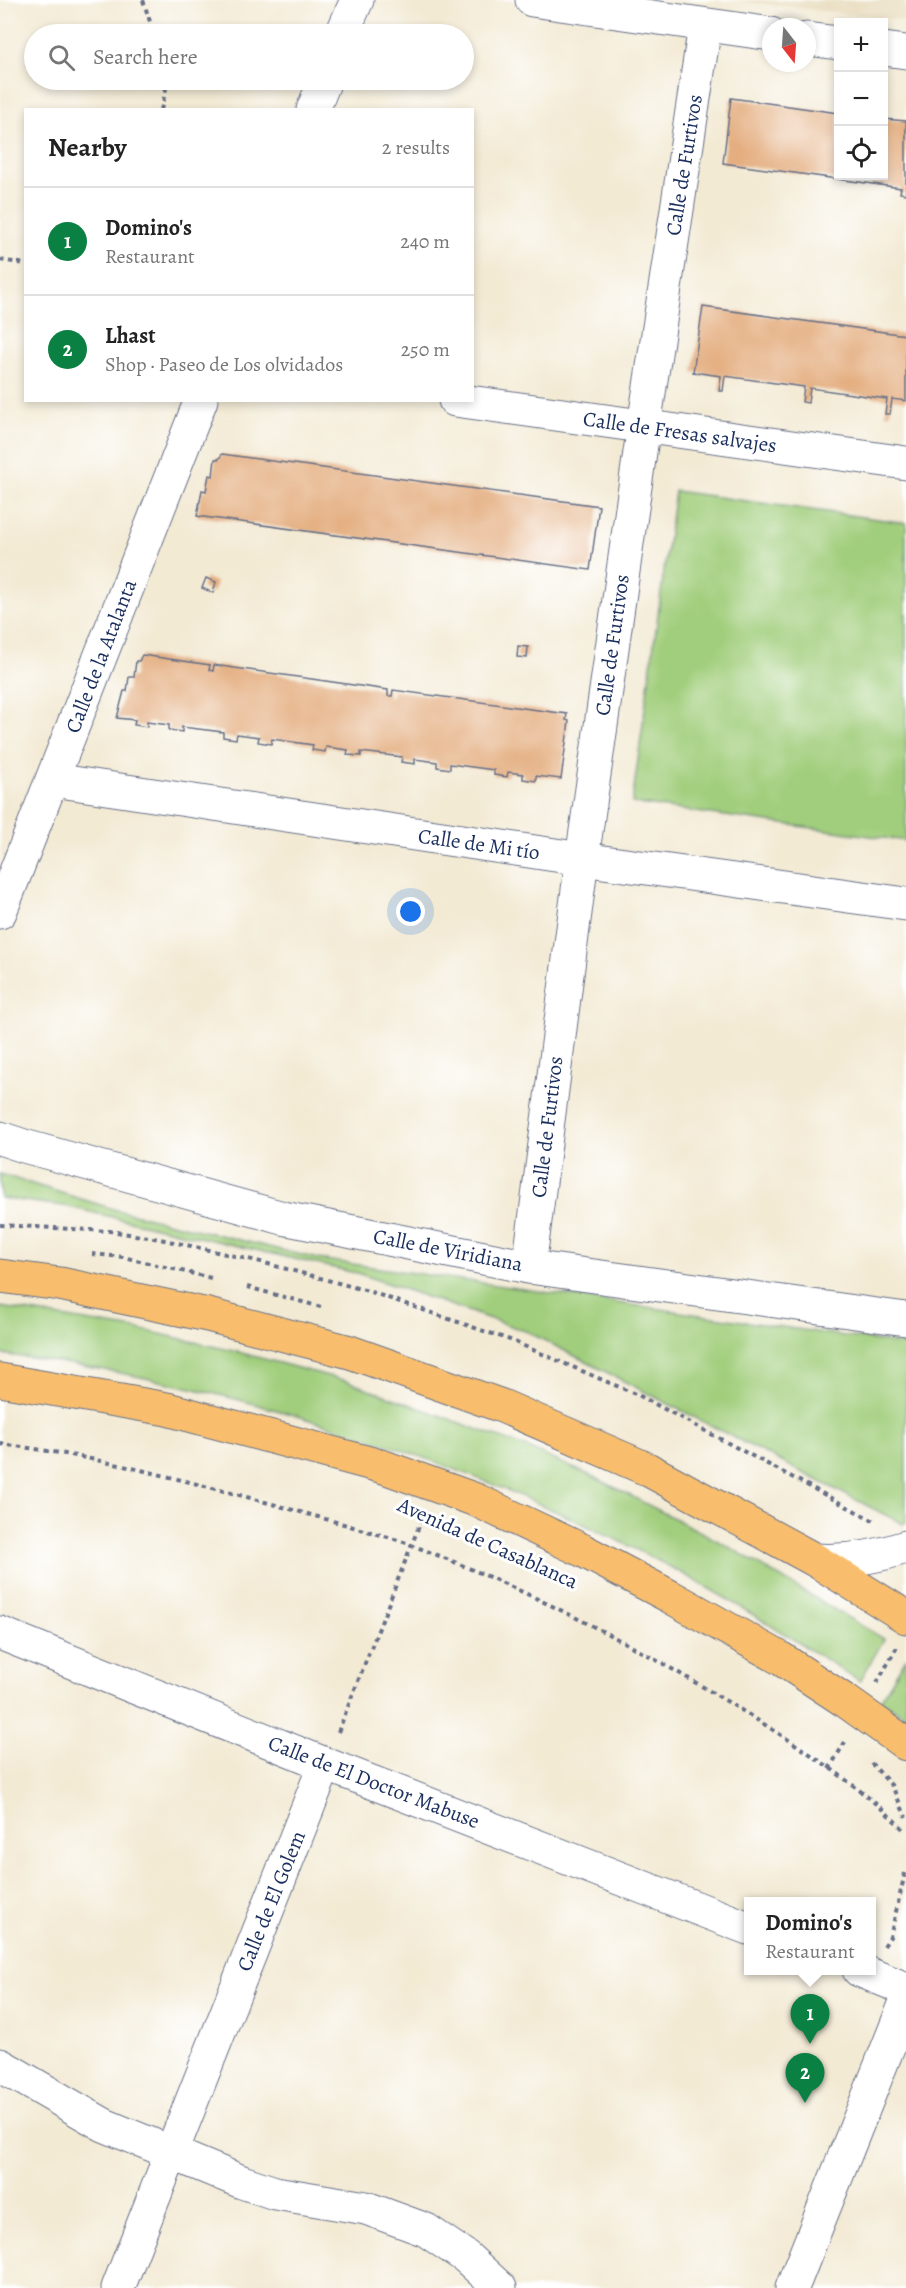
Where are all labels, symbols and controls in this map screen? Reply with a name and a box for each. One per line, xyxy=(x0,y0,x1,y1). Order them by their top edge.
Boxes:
north arrow xyxy=(762,18,816,72)
map controls xyxy=(834,18,888,180)
button: + xyxy=(834,18,888,72)
search box xyxy=(24,24,474,90)
icon: search xyxy=(45,41,78,74)
text: Search here xyxy=(93,42,198,72)
button: − xyxy=(834,72,888,126)
street label: Calle de Furtivos xyxy=(659,92,709,238)
button: locate xyxy=(834,126,888,180)
text: Nearby xyxy=(48,130,127,165)
text: 2 results xyxy=(382,134,450,161)
text: Domino's xyxy=(105,213,192,243)
text: 1 xyxy=(64,228,71,255)
text: 240 m xyxy=(400,228,450,255)
text: Restaurant xyxy=(105,243,195,270)
text: Lhast xyxy=(105,321,156,351)
text: 2 xyxy=(63,336,72,363)
text: 250 m xyxy=(401,336,450,363)
text: Shop · Paseo de Los olvidados xyxy=(105,351,343,378)
street label: Calle de Fresas salvajes xyxy=(581,405,779,459)
street label: Calle de Furtivos xyxy=(588,572,636,718)
street label: Calle de la Atalanta xyxy=(59,575,143,737)
street label: Calle de Mi tío xyxy=(416,822,542,866)
your location xyxy=(396,897,425,926)
street label: Calle de Furtivos xyxy=(524,1055,570,1199)
street label: Calle de Viridiana xyxy=(371,1222,525,1278)
street label: Avenida de Casablanca xyxy=(393,1490,583,1595)
street label: Calle de El Doctor Mabuse xyxy=(264,1729,484,1835)
street label: Calle de El Golem xyxy=(230,1827,312,1975)
popup xyxy=(744,1897,876,1975)
text: Domino's xyxy=(765,1908,852,1938)
text: Restaurant xyxy=(765,1938,855,1965)
pin: 1 xyxy=(790,1994,830,2044)
pin: 2 xyxy=(786,2054,824,2103)

